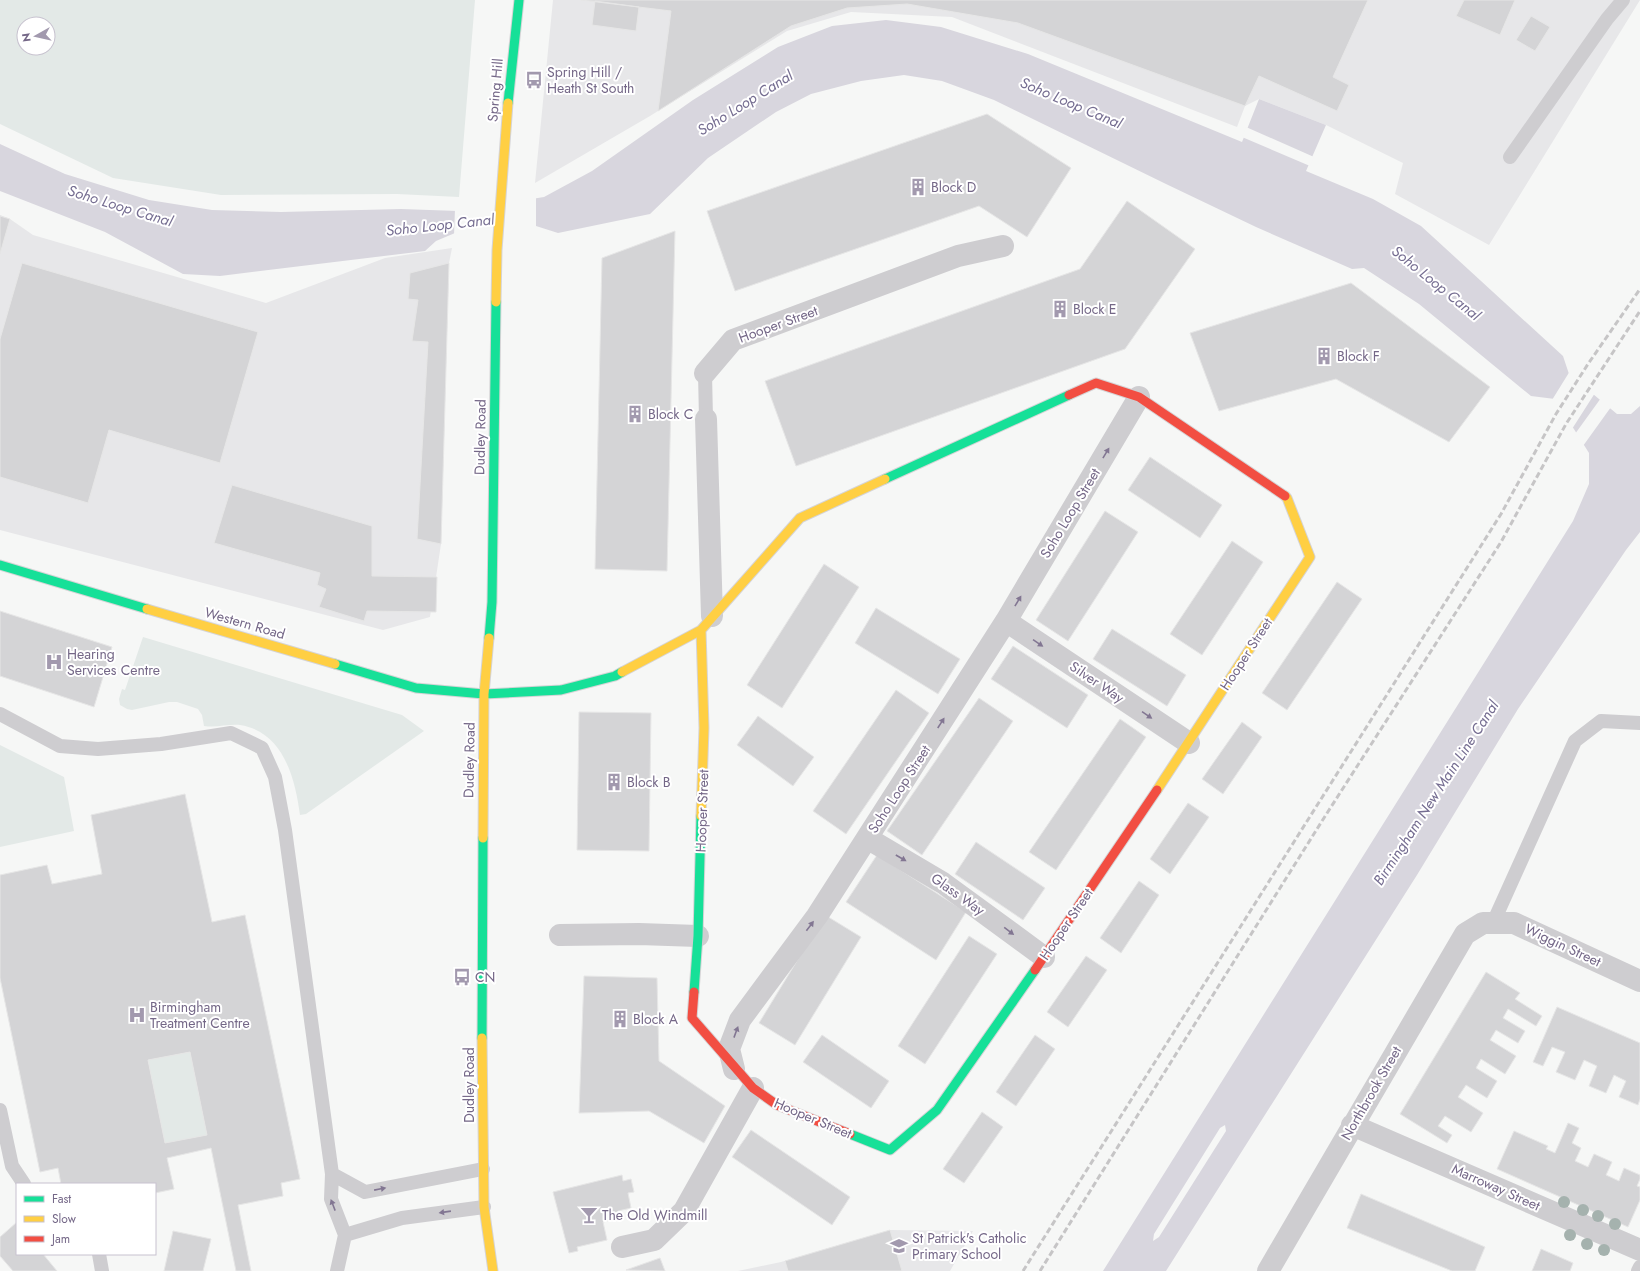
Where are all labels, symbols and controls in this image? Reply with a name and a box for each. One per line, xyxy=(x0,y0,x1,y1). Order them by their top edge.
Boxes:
north arrow xyxy=(16,16,56,56)
text: N xyxy=(18,32,35,43)
street label: Spring Hill xyxy=(482,57,508,123)
place label: Spring Hill / Heath St South xyxy=(547,62,634,98)
water label: Soho Loop Canal xyxy=(693,64,798,141)
bus stop icon: Spring Hill / Heath St South xyxy=(524,70,544,90)
water label: Soho Loop Canal xyxy=(1017,72,1126,135)
building icon: Block D xyxy=(908,177,928,197)
place label: Block D xyxy=(931,177,976,197)
water label: Soho Loop Canal xyxy=(65,180,176,233)
water label: Soho Loop Canal xyxy=(385,208,496,242)
water label: Soho Loop Canal xyxy=(1387,240,1486,326)
building icon: Block E xyxy=(1050,299,1070,319)
place label: Block E xyxy=(1073,299,1116,319)
street label: Hooper Street xyxy=(736,300,821,348)
building icon: Block F xyxy=(1314,346,1334,366)
place label: Block F xyxy=(1337,346,1380,366)
street label: Dudley Road xyxy=(469,399,491,475)
building icon: Block C xyxy=(625,404,645,424)
place label: Block C xyxy=(648,404,693,424)
one-way arrow xyxy=(1102,447,1109,459)
street label: Soho Loop Street xyxy=(1035,464,1105,562)
one-way arrow xyxy=(1014,596,1022,606)
street label: Western Road xyxy=(202,602,288,644)
street label: Hooper Street xyxy=(1215,613,1277,694)
one-way arrow xyxy=(1033,639,1044,647)
place label: Hearing Services Centre xyxy=(67,644,160,680)
hospital icon: Hearing Services Centre xyxy=(44,652,64,672)
street label: Silver Way xyxy=(1066,656,1129,708)
water label: Birmingham New Main Line Canal xyxy=(1368,696,1504,890)
one-way arrow xyxy=(1142,711,1152,719)
one-way arrow xyxy=(937,718,945,728)
street label: Dudley Road xyxy=(458,722,480,798)
street label: Soho Loop Street xyxy=(863,740,935,837)
street label: Hooper Street xyxy=(691,769,713,853)
building icon: Block B xyxy=(604,772,624,792)
place label: Block B xyxy=(627,772,671,792)
one-way arrow xyxy=(895,855,907,862)
street label: Glass Way xyxy=(927,868,990,920)
street label: Hooper Street xyxy=(1035,884,1098,964)
street label: Wiggin Street xyxy=(1522,919,1605,972)
one-way arrow xyxy=(806,920,814,931)
one-way arrow xyxy=(1003,927,1014,935)
bus stop icon: CN xyxy=(452,967,472,987)
place label: CN xyxy=(475,967,495,987)
place label: Birmingham Treatment Centre xyxy=(150,997,250,1033)
hospital icon: Birmingham Treatment Centre xyxy=(127,1005,147,1025)
building icon: Block A xyxy=(610,1009,630,1029)
place label: Block A xyxy=(633,1009,679,1029)
one-way arrow xyxy=(733,1025,739,1037)
street label: Northbrook Street xyxy=(1336,1042,1406,1144)
street label: Dudley Road xyxy=(459,1047,479,1123)
street label: Hooper Street xyxy=(771,1093,856,1144)
street label: Marroway Street xyxy=(1449,1159,1544,1216)
legend xyxy=(16,1183,156,1255)
one-way arrow xyxy=(374,1185,387,1191)
text: Fast xyxy=(52,1190,71,1208)
one-way arrow xyxy=(330,1199,336,1211)
bar icon: The Old Windmill xyxy=(579,1205,599,1225)
place label: The Old Windmill xyxy=(602,1205,708,1225)
one-way arrow xyxy=(439,1209,451,1215)
text: Slow xyxy=(52,1210,77,1228)
place label: St Patrick's Catholic Primary School xyxy=(912,1228,1027,1264)
text: Jam xyxy=(50,1230,70,1248)
school or university icon: St Patrick's Catholic Primary School xyxy=(889,1236,909,1256)

